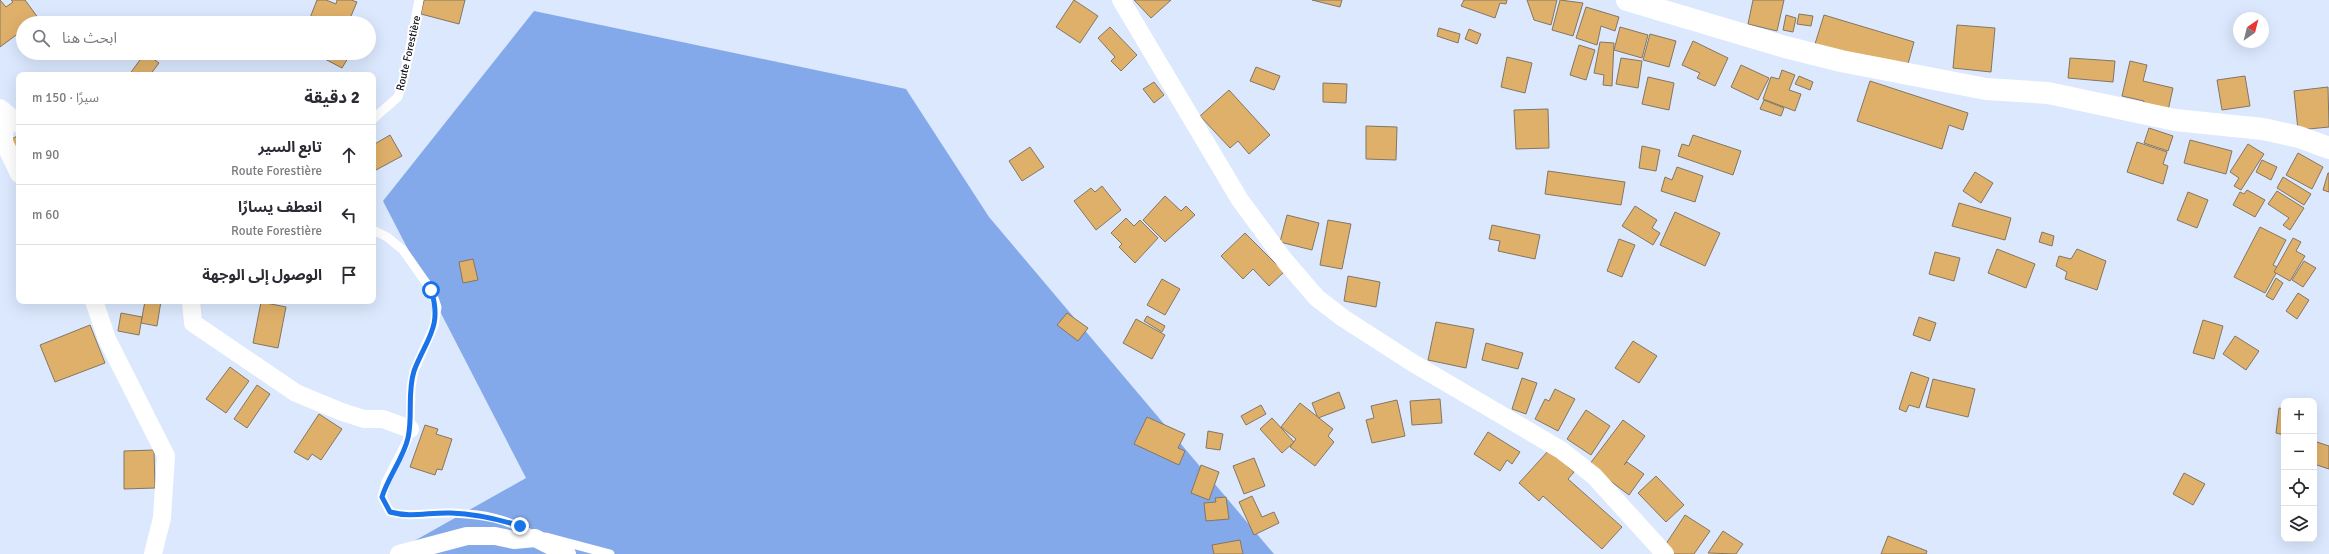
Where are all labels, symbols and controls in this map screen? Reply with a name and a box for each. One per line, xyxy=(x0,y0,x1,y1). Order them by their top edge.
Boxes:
north arrow xyxy=(2233,12,2269,48)
street label: Route Forestière xyxy=(393,14,423,92)
search box xyxy=(16,16,376,60)
icon: search xyxy=(30,27,52,49)
text: ابحث هنا xyxy=(62,29,117,47)
text: 2 دقيقة xyxy=(304,87,360,108)
text: سيرًا · 150 m xyxy=(32,90,99,106)
text: تابع السير xyxy=(259,138,322,156)
icon: ahead xyxy=(338,144,360,166)
text: 90 m xyxy=(32,147,59,163)
text: Route Forestière xyxy=(231,163,322,179)
text: انعطف يسارًا xyxy=(238,198,322,216)
icon: left xyxy=(338,204,360,226)
text: 60 m xyxy=(32,207,59,223)
text: Route Forestière xyxy=(231,223,322,239)
icon: arrive xyxy=(338,264,360,286)
text: الوصول إلى الوجهة xyxy=(202,266,322,284)
route start xyxy=(422,281,440,299)
map controls xyxy=(2281,398,2317,542)
button: + xyxy=(2281,398,2317,434)
button: − xyxy=(2281,434,2317,470)
button: locate xyxy=(2281,470,2317,506)
button: layers xyxy=(2281,506,2317,542)
route end xyxy=(511,517,529,535)

